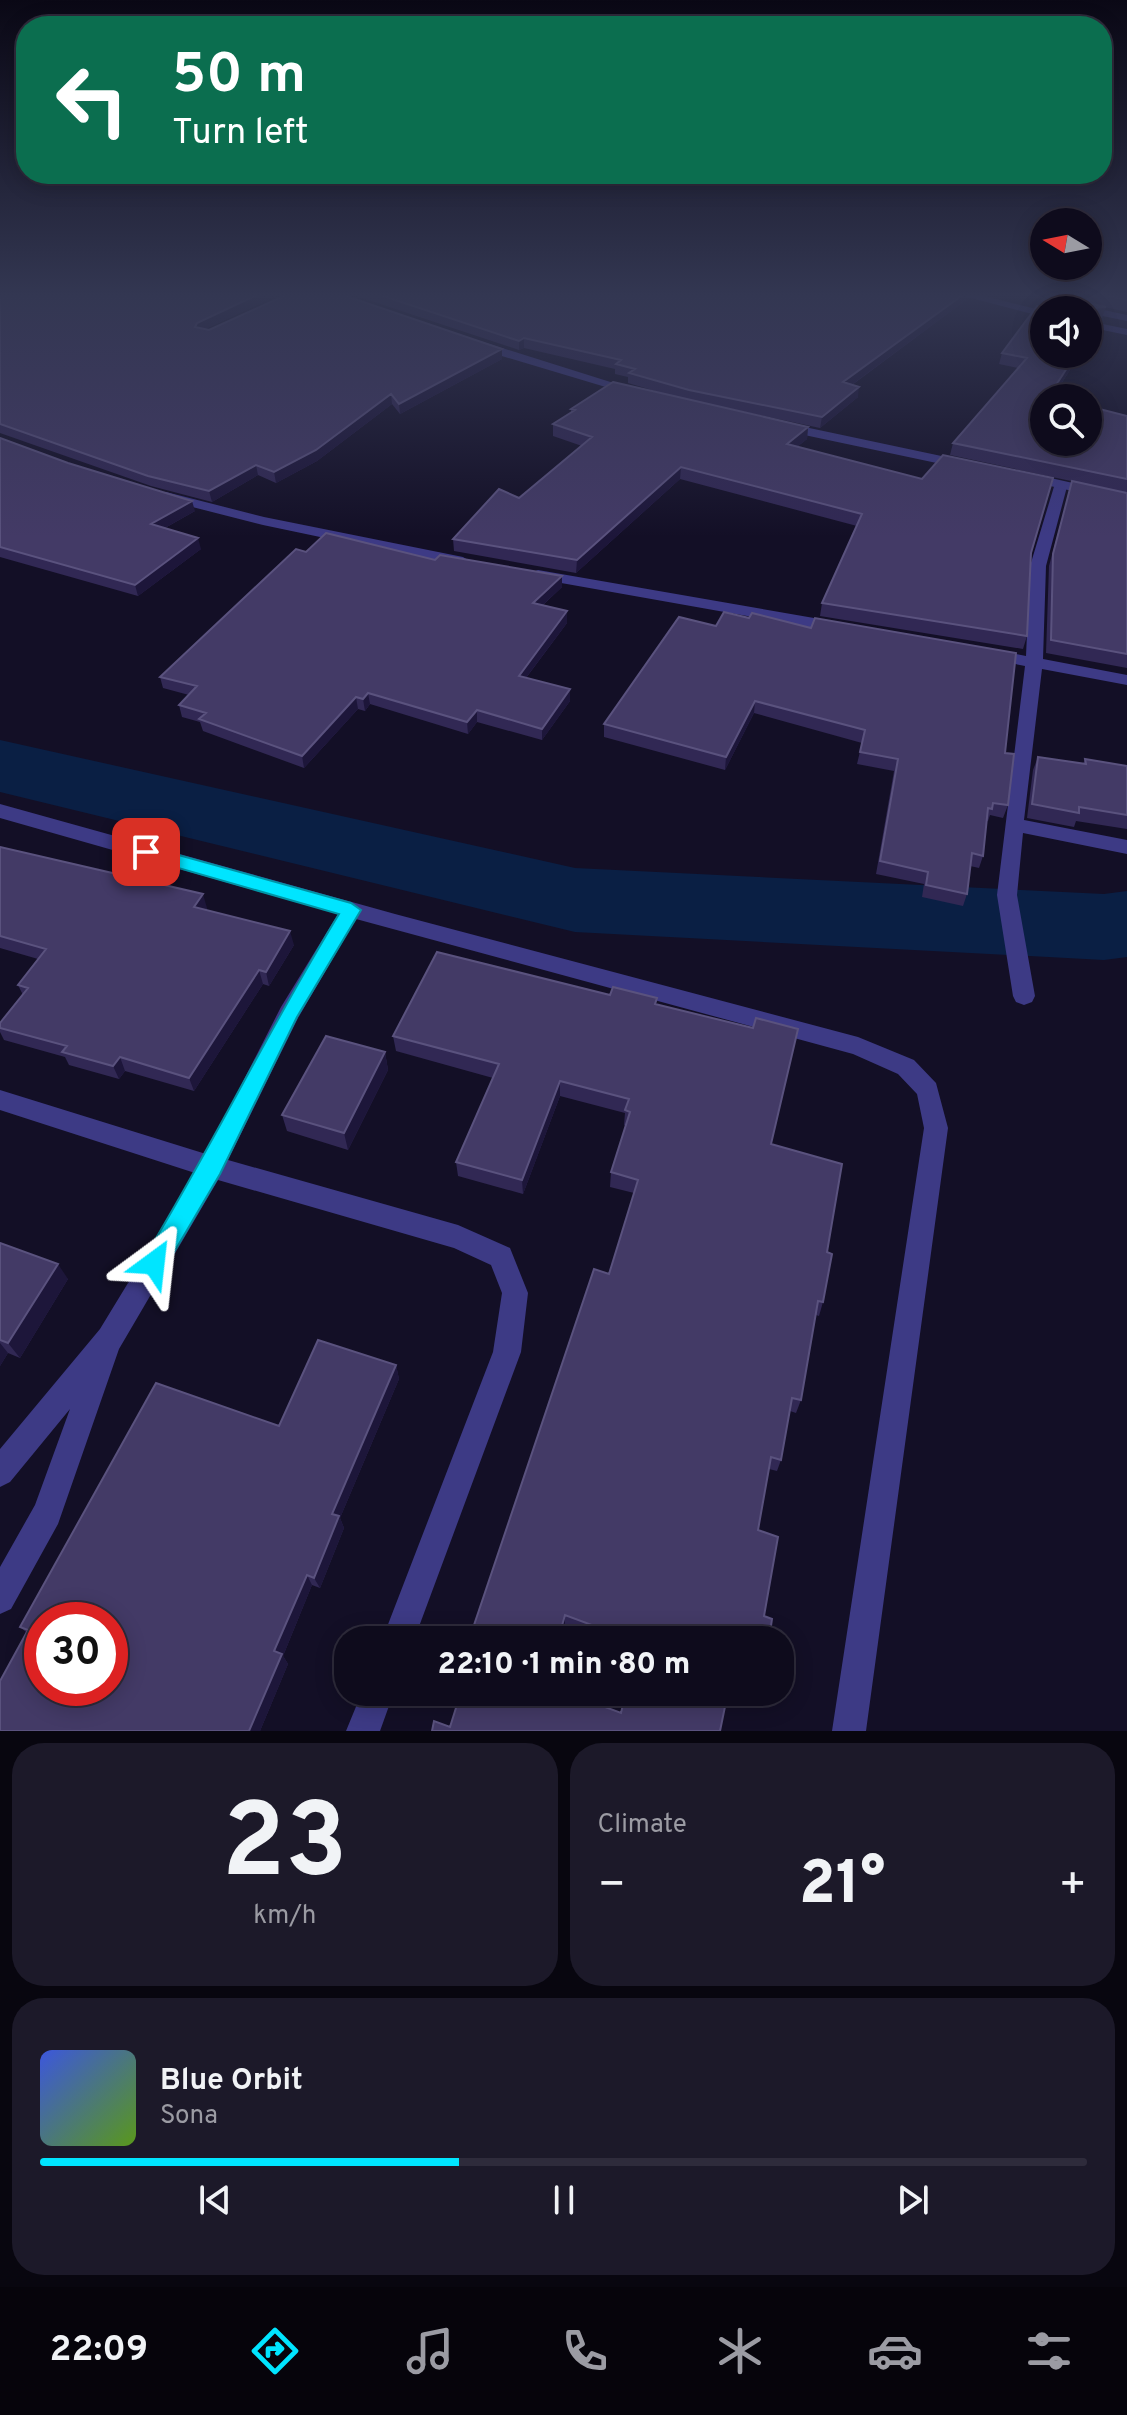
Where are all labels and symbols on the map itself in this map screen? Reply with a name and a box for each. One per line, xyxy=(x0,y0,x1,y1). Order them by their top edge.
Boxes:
north arrow xyxy=(1030,208,1102,280)
pin xyxy=(112,818,180,886)
position arrow xyxy=(112,1221,196,1305)
speed limit sign: 30 xyxy=(24,1602,128,1706)

